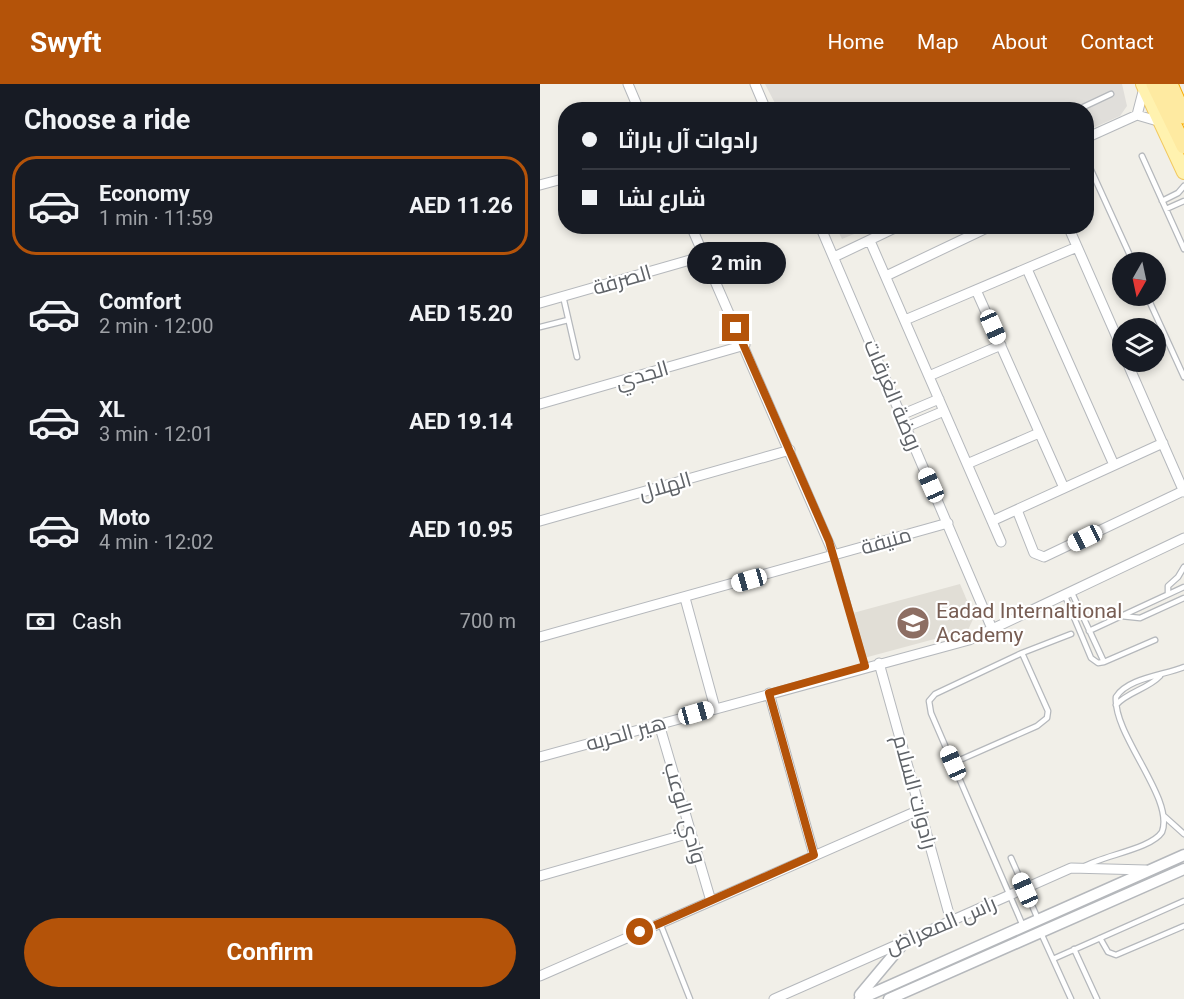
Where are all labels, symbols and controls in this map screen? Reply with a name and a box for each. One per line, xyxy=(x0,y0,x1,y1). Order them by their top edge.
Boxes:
text: Swyft xyxy=(30,26,102,59)
text: Home xyxy=(828,30,884,54)
text: Map xyxy=(917,30,959,54)
text: About xyxy=(992,30,1048,54)
text: Contact xyxy=(1081,30,1154,54)
text: Choose a ride xyxy=(24,104,190,136)
text: رادوات آل باراثا xyxy=(618,128,758,153)
icon: car xyxy=(27,179,81,233)
text: Economy xyxy=(99,181,190,206)
text: شارع لشا xyxy=(618,186,706,211)
text: AED 11.26 xyxy=(409,193,513,218)
text: 1 min · 11:59 xyxy=(99,206,214,230)
callout: 2 min xyxy=(686,241,786,283)
text: 2 min xyxy=(711,251,762,275)
north arrow xyxy=(1112,252,1166,306)
map controls xyxy=(1112,252,1166,372)
street label: الصرفة xyxy=(590,260,654,300)
icon: car xyxy=(27,287,81,341)
text: Comfort xyxy=(99,289,181,314)
text: AED 15.20 xyxy=(409,301,513,326)
car xyxy=(977,307,1009,347)
text: 2 min · 12:00 xyxy=(99,314,214,338)
route end xyxy=(722,314,749,341)
button: layers xyxy=(1112,318,1166,372)
street label: روضة الغرقات xyxy=(859,336,927,454)
street label: الجدي xyxy=(613,356,672,398)
icon: car xyxy=(27,395,81,449)
text: XL xyxy=(99,397,125,422)
text: AED 19.14 xyxy=(409,409,513,434)
text: 3 min · 12:01 xyxy=(99,422,214,446)
car xyxy=(915,465,947,505)
street label: الهلال xyxy=(636,467,694,506)
icon: car xyxy=(27,503,81,557)
text: Moto xyxy=(99,505,150,530)
text: AED 10.95 xyxy=(409,517,513,542)
street label: منيفة xyxy=(858,522,914,560)
car xyxy=(1065,522,1105,554)
text: 4 min · 12:02 xyxy=(99,530,214,554)
car xyxy=(729,566,769,594)
place label: Eadad Internaltional Academy xyxy=(936,599,1122,647)
icon: cash xyxy=(24,605,57,638)
school or university icon: Eadad Internaltional Academy xyxy=(895,605,931,641)
text: Cash xyxy=(72,609,122,634)
text: 700 m xyxy=(460,609,516,633)
car xyxy=(676,699,716,727)
street label: هير الحربه xyxy=(583,710,669,756)
street label: رادوات السلام xyxy=(886,732,942,852)
car xyxy=(937,743,969,783)
street label: وادي الوعب xyxy=(655,760,711,868)
car xyxy=(1009,870,1041,910)
street label: راس المعراض xyxy=(882,891,1000,960)
button: Confirm xyxy=(24,918,516,987)
route start xyxy=(626,918,653,945)

